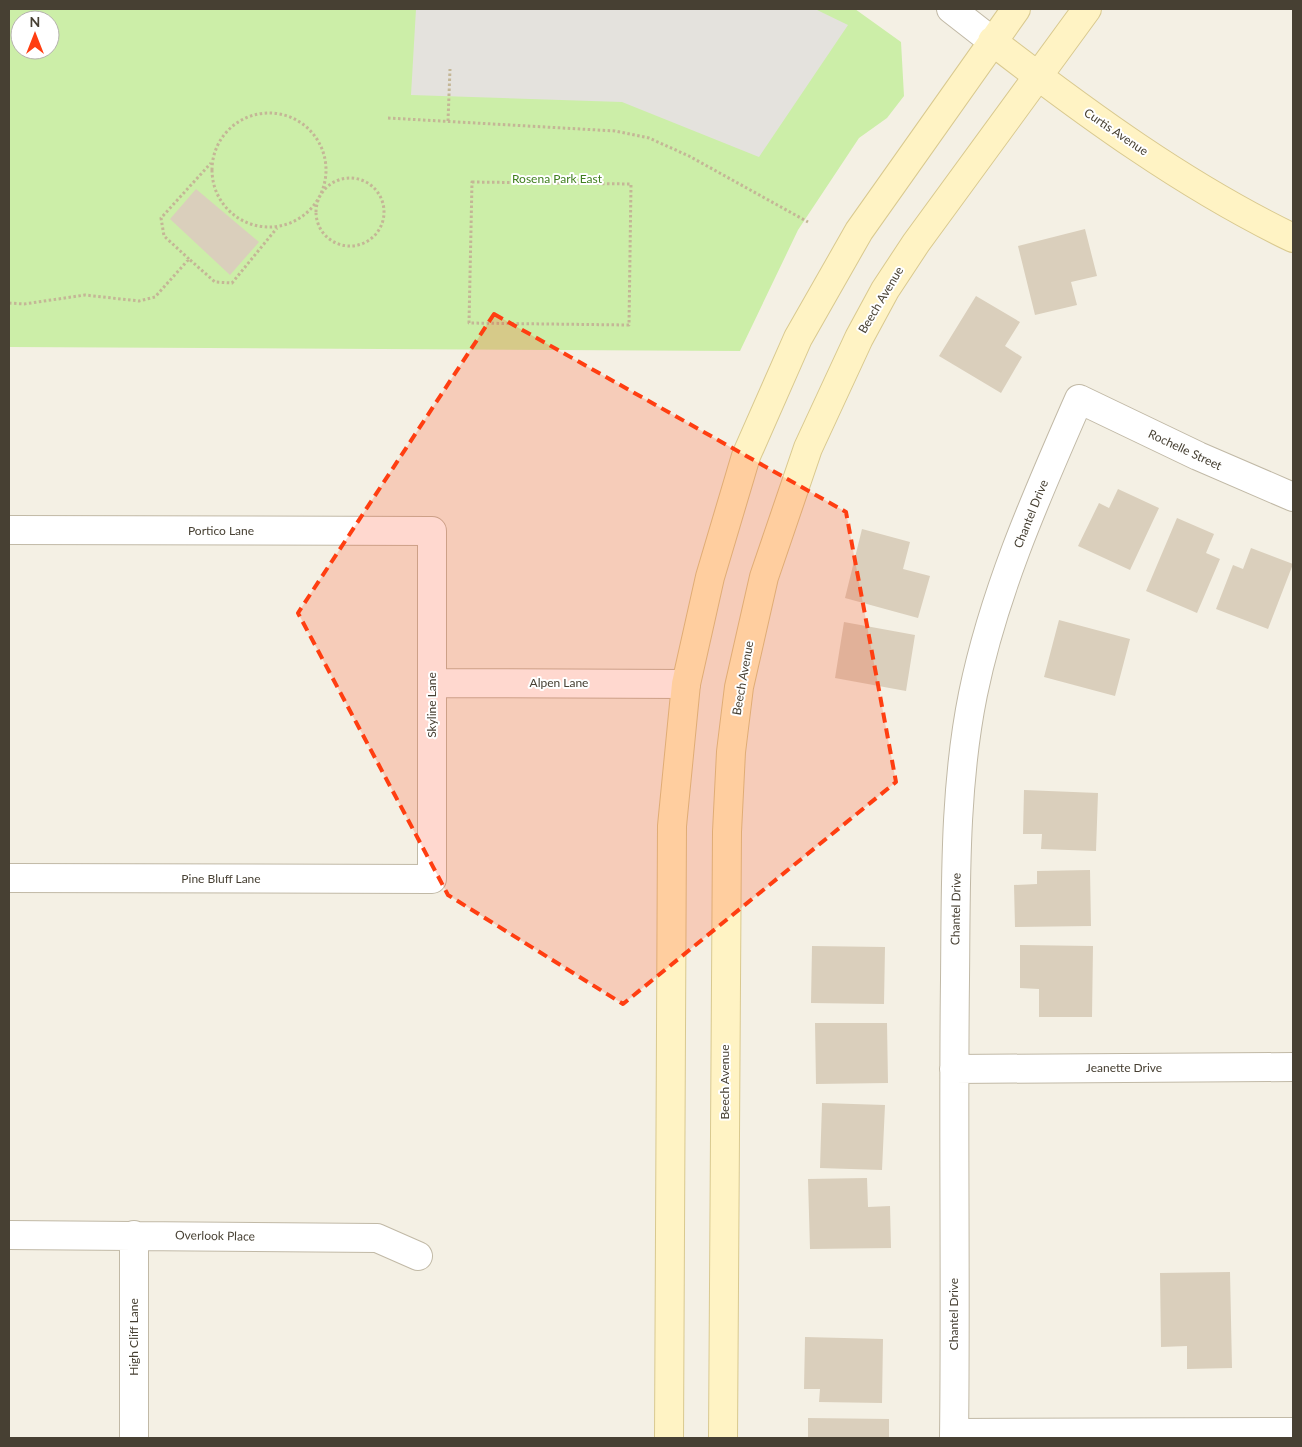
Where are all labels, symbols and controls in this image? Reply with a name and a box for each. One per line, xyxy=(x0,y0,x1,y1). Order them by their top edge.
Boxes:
north arrow xyxy=(10,10,60,60)
text: N xyxy=(30,13,40,30)
street label: Curtis Avenue xyxy=(1081,105,1151,158)
park label: Rosena Park East xyxy=(512,171,603,186)
street label: Beech Avenue xyxy=(855,264,906,336)
street label: Rochelle Street xyxy=(1146,426,1225,473)
street label: Chantel Drive xyxy=(1010,477,1051,550)
street label: Portico Lane xyxy=(188,523,254,538)
street label: Beech Avenue xyxy=(729,640,756,716)
street label: Skyline Lane xyxy=(424,672,439,738)
street label: Alpen Lane xyxy=(530,675,588,690)
street label: Pine Bluff Lane xyxy=(181,871,261,886)
street label: Chantel Drive xyxy=(947,873,964,945)
street label: Beech Avenue xyxy=(717,1044,732,1120)
street label: Jeanette Drive xyxy=(1086,1060,1162,1075)
street label: Overlook Place xyxy=(175,1227,255,1244)
street label: Chantel Drive xyxy=(946,1278,961,1350)
street label: High Cliff Lane xyxy=(126,1298,141,1376)

